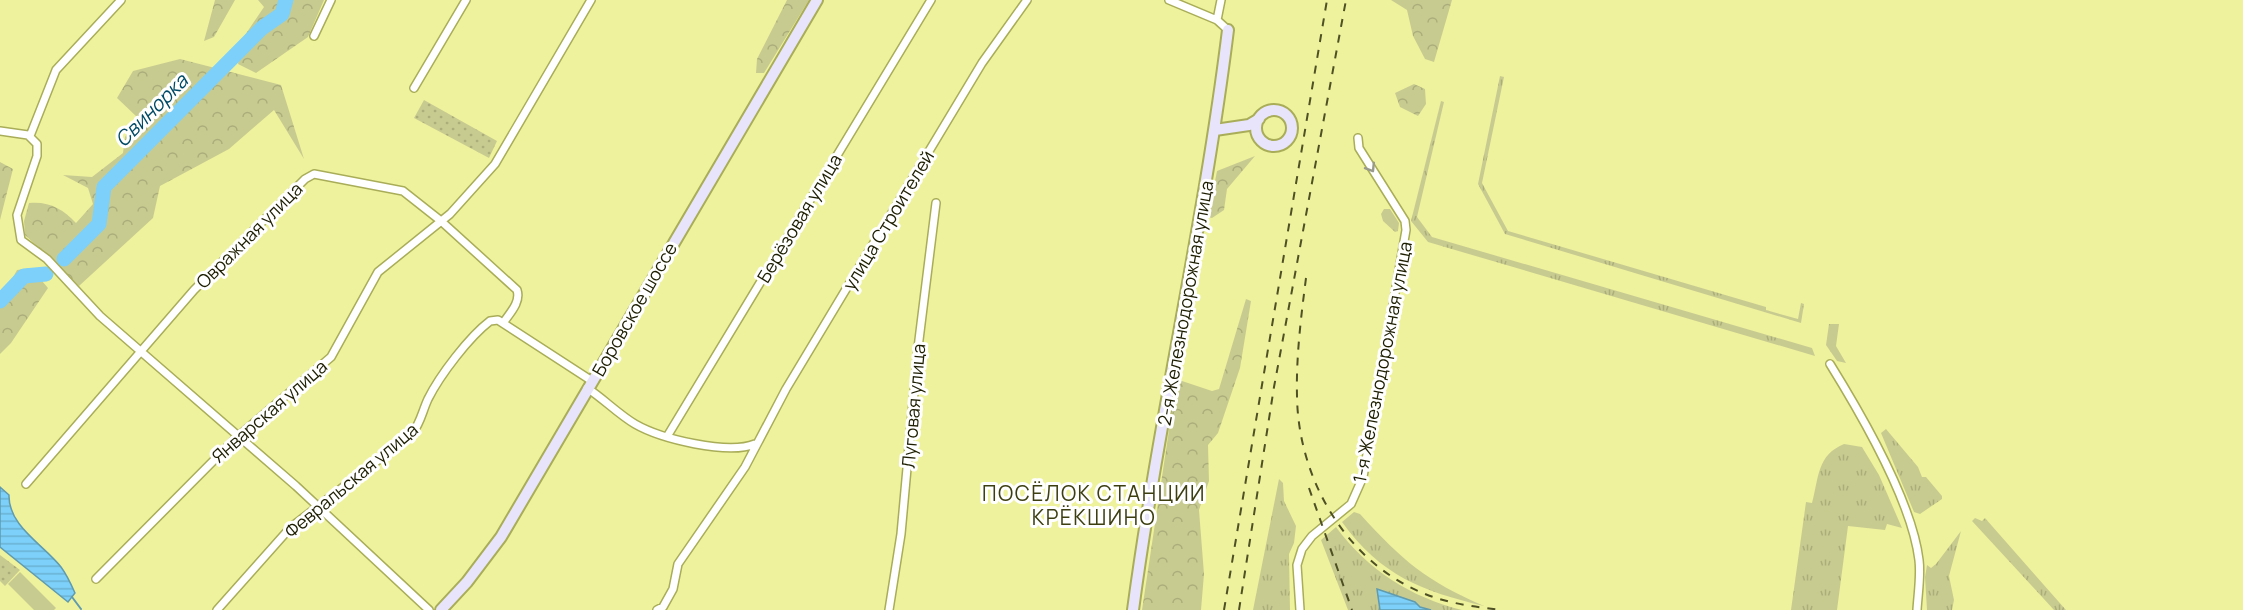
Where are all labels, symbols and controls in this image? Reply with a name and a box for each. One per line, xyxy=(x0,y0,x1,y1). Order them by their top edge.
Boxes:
water label: Свинорка xyxy=(109,67,194,152)
street label: улица Строителей xyxy=(837,146,939,294)
street label: Берёзовая улица xyxy=(751,149,847,287)
one-way arrow xyxy=(1364,161,1375,172)
street label: Овражная улица xyxy=(191,177,307,293)
street label: 2-я Железнодорожная улица xyxy=(1152,179,1218,427)
street label: Боровское шоссе xyxy=(586,238,682,380)
street label: 1-я Железнодорожная улица xyxy=(1347,239,1417,485)
street label: Луговая улица xyxy=(896,343,930,469)
street label: Январская улица xyxy=(206,354,332,468)
street label: Февральская улица xyxy=(279,417,423,543)
district label: ПОСЁЛОК СТАНЦИИ КРЁКШИНО xyxy=(982,479,1206,531)

